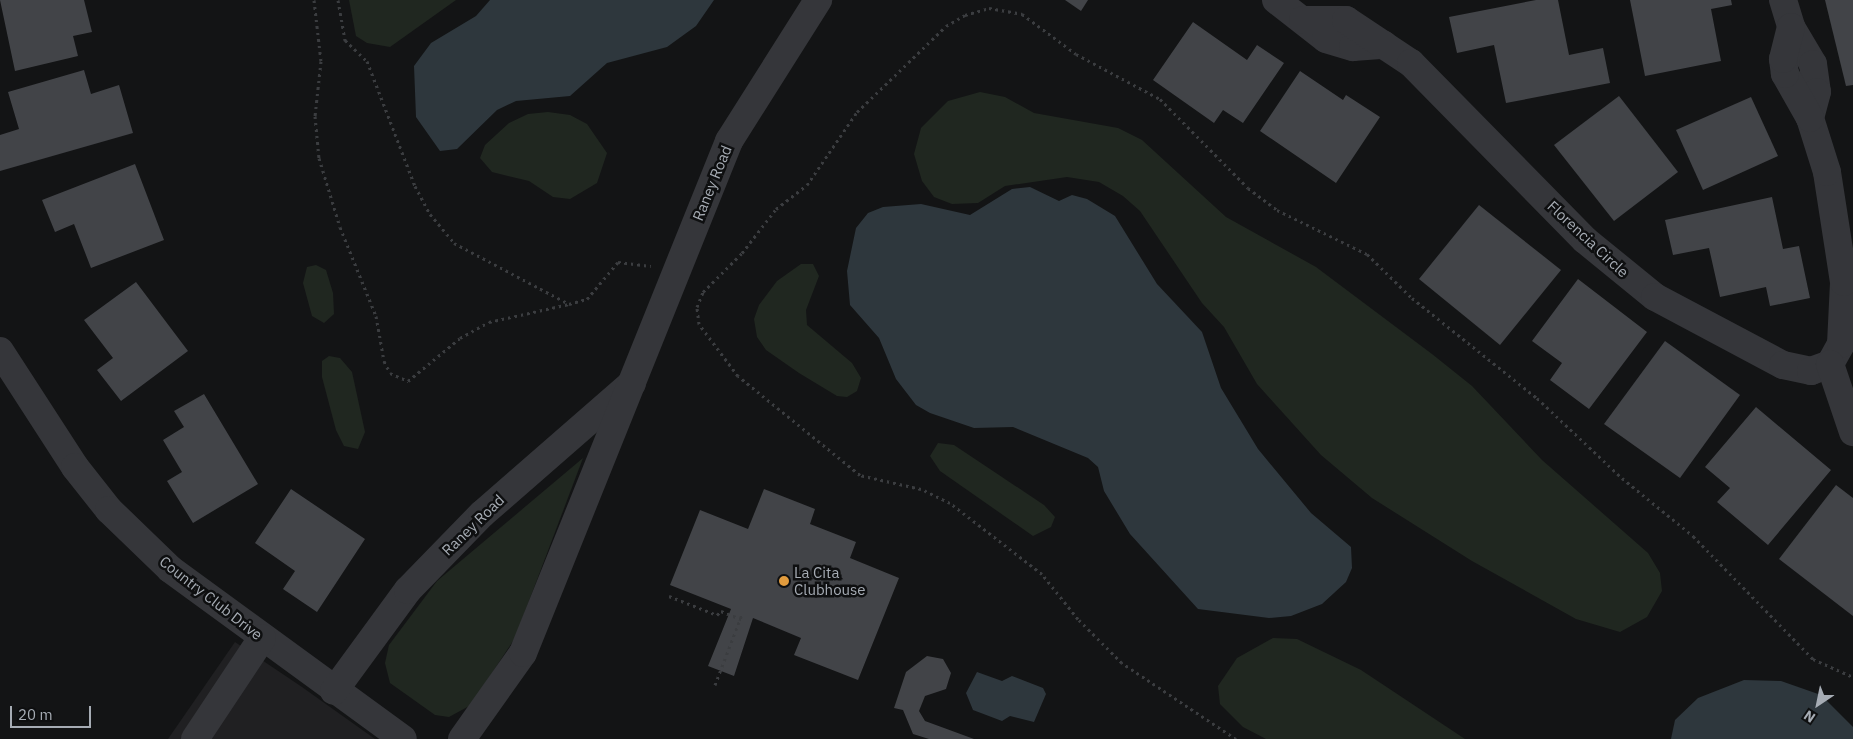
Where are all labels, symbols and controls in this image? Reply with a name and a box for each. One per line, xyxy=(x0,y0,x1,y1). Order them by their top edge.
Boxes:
street label: Raney Road xyxy=(689,143,735,223)
street label: Florencia Circle xyxy=(1544,197,1632,281)
street label: Raney Road xyxy=(438,491,508,559)
street label: Country Club Drive xyxy=(156,552,266,644)
place label: La Cita Clubhouse xyxy=(794,563,866,598)
marker: La Cita Clubhouse xyxy=(778,575,790,587)
north arrow xyxy=(1793,679,1843,729)
scale bar xyxy=(12,696,94,728)
text: 20 m xyxy=(18,705,53,724)
text: N xyxy=(1800,706,1819,727)

